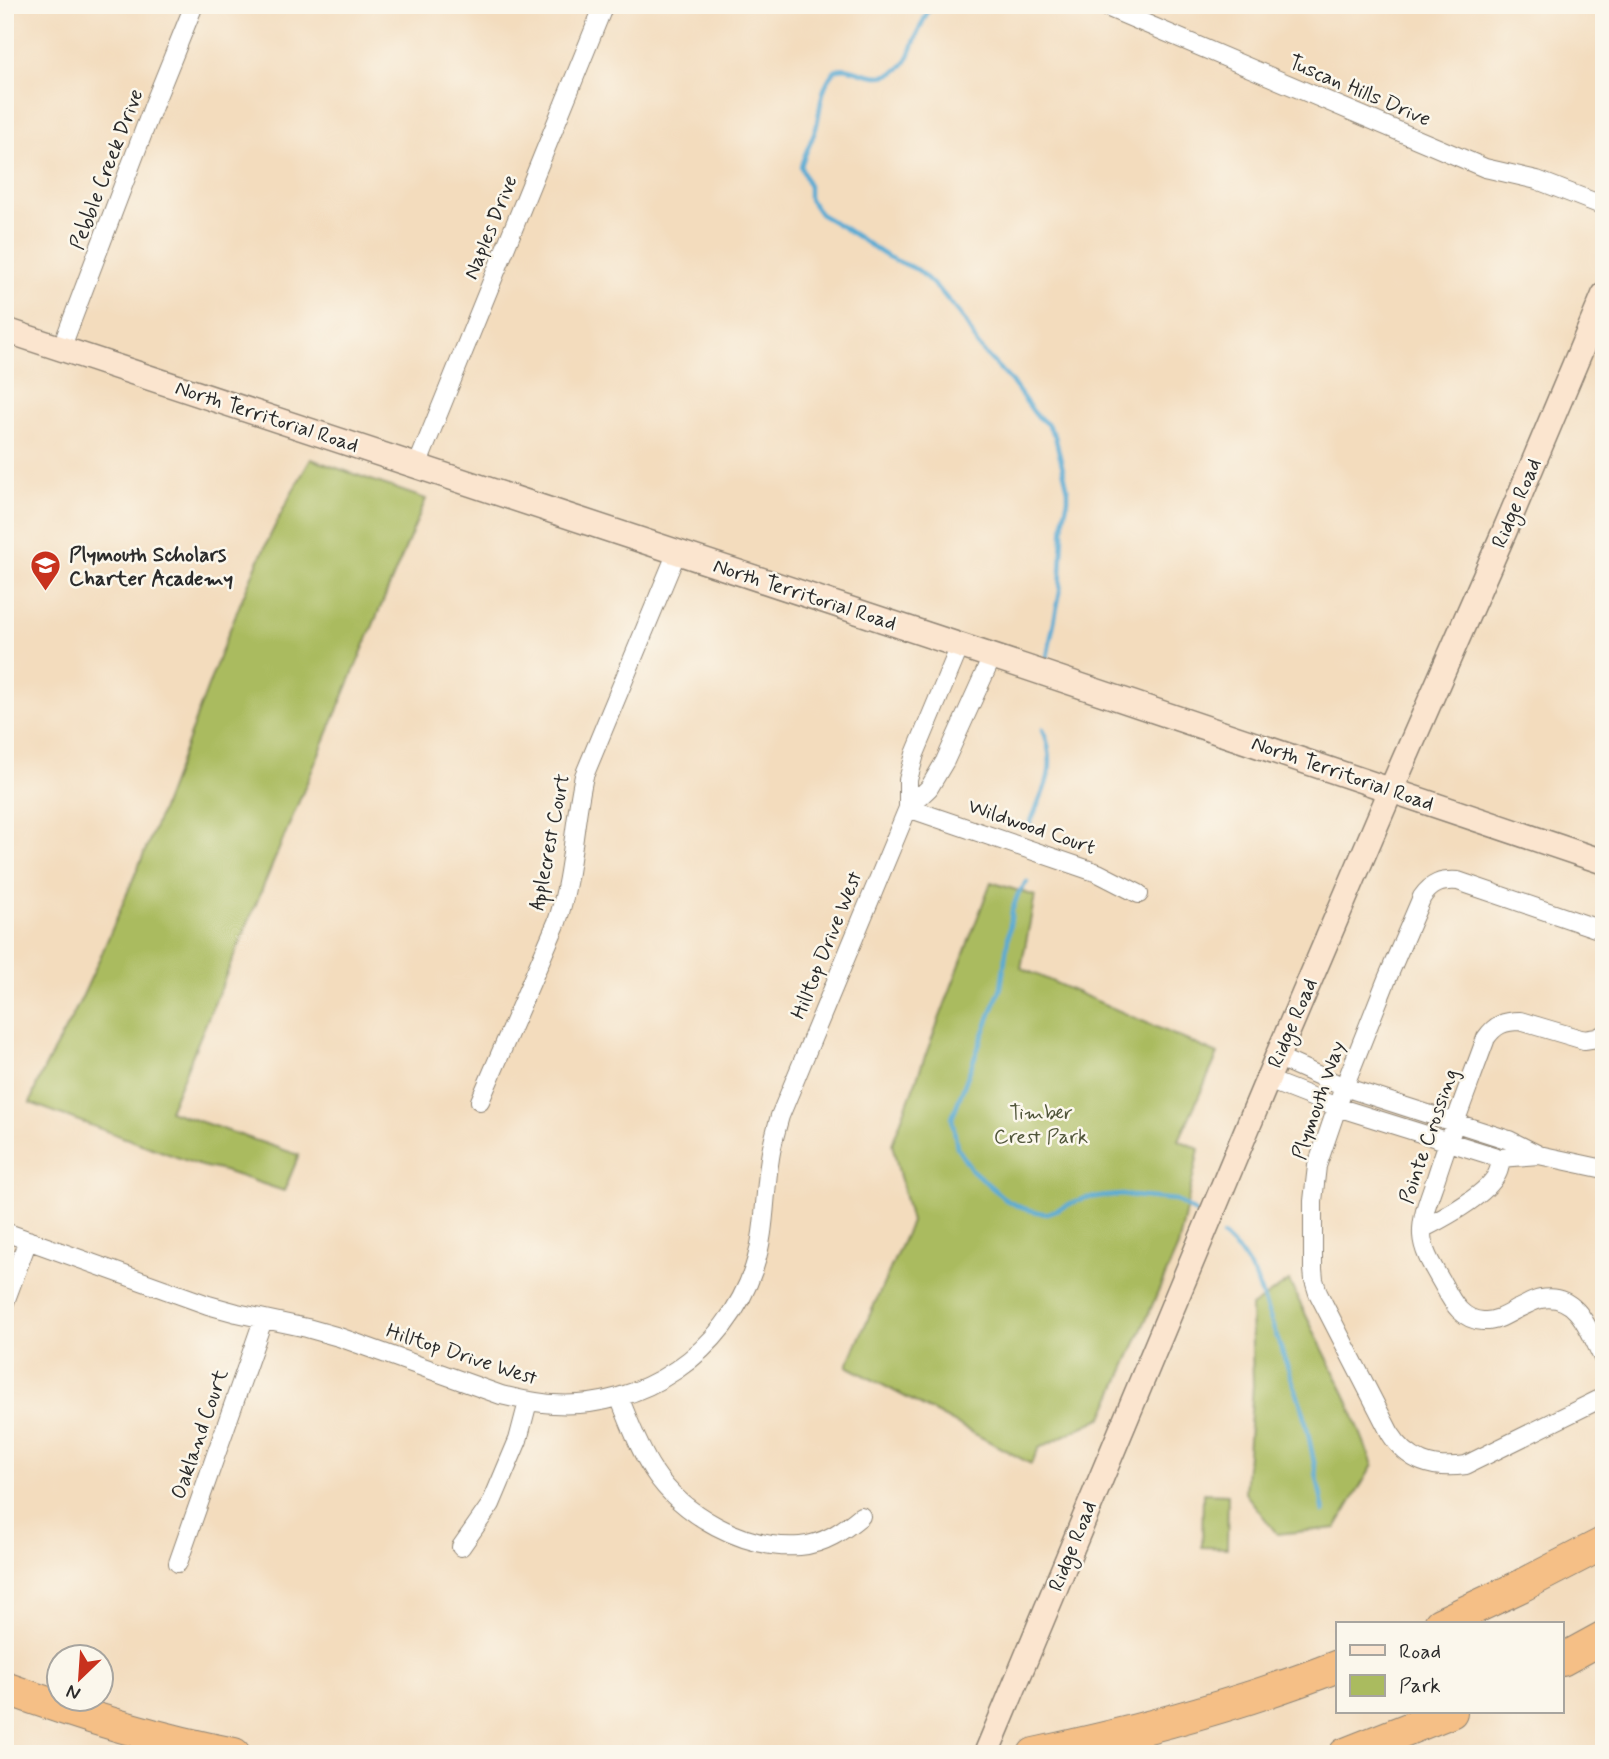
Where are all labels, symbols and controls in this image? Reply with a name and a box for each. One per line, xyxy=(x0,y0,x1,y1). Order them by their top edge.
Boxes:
street label: Tuscan Hills Drive xyxy=(1284,48,1435,134)
street label: Pebble Creek Drive xyxy=(63,85,150,254)
street label: Naples Drive xyxy=(457,171,525,284)
street label: North Territorial Road xyxy=(171,374,362,460)
street label: Ridge Road xyxy=(1485,454,1549,553)
place label: Plymouth Scholars Charter Academy xyxy=(69,541,234,593)
school or university icon: Plymouth Scholars Charter Academy xyxy=(29,549,63,593)
street label: North Territorial Road xyxy=(709,552,900,638)
street label: North Territorial Road xyxy=(1248,730,1438,818)
street label: Applecrest Court xyxy=(523,771,578,913)
street label: Wildwood Court xyxy=(964,792,1099,862)
street label: Hilltop Drive West xyxy=(784,867,870,1024)
street label: Ridge Road xyxy=(1261,974,1325,1073)
street label: Plymouth Way xyxy=(1285,1037,1352,1164)
street label: Pointe Crossing xyxy=(1393,1065,1465,1208)
park label: Timber Crest Park xyxy=(994,1099,1088,1151)
street label: Hilltop Drive West xyxy=(383,1317,541,1393)
street label: Oakland Court xyxy=(165,1365,235,1503)
street label: Ridge Road xyxy=(1042,1497,1105,1596)
legend xyxy=(1336,1622,1564,1714)
text: Road xyxy=(1399,1638,1441,1666)
north arrow xyxy=(46,1644,116,1714)
text: Park xyxy=(1399,1672,1441,1700)
text: N xyxy=(62,1678,84,1706)

